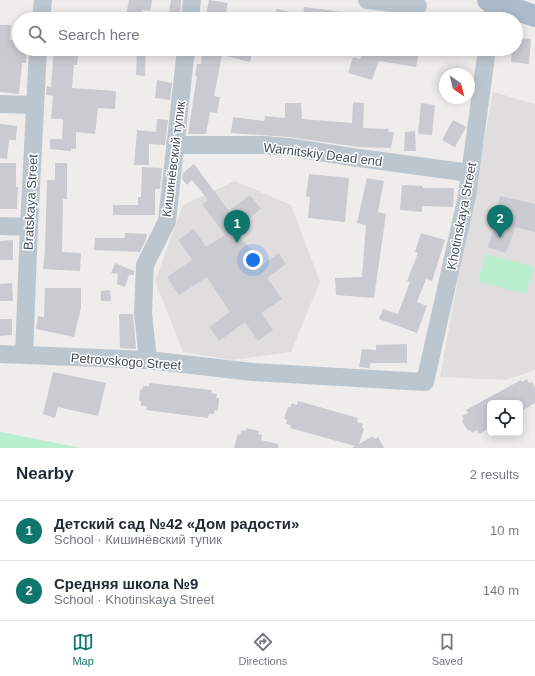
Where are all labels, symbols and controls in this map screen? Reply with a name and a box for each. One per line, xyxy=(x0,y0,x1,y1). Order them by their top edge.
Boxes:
search box xyxy=(12,12,523,56)
icon: search xyxy=(26,23,48,45)
text: Search here xyxy=(58,26,140,43)
north arrow xyxy=(439,68,475,104)
street label: Кишинёвский тупик xyxy=(159,100,188,218)
street label: Warnitskiy Dead end xyxy=(263,140,383,169)
street label: Bratskaya Street xyxy=(20,153,41,250)
street label: Khotinskaya Street xyxy=(444,161,479,271)
pin: 2 xyxy=(487,205,513,238)
pin: 1 xyxy=(224,210,250,243)
your location xyxy=(243,250,263,270)
street label: Petrovskogo Street xyxy=(70,350,182,373)
map controls xyxy=(487,400,523,436)
button: locate xyxy=(487,400,523,436)
text: Nearby xyxy=(16,464,74,483)
text: 2 results xyxy=(470,467,519,482)
text: Детский сад №42 «Дом радости» xyxy=(54,515,299,532)
text: 1 xyxy=(25,523,33,538)
text: 10 m xyxy=(490,523,519,538)
text: School · Кишинёвский тупик xyxy=(54,532,222,547)
text: Средняя школа №9 xyxy=(54,575,198,592)
text: 2 xyxy=(25,583,33,598)
text: 140 m xyxy=(483,583,519,598)
text: School · Khotinskaya Street xyxy=(54,592,214,607)
tab: Map xyxy=(72,631,94,667)
tab: Directions xyxy=(238,631,287,667)
tab: Saved xyxy=(432,631,463,667)

